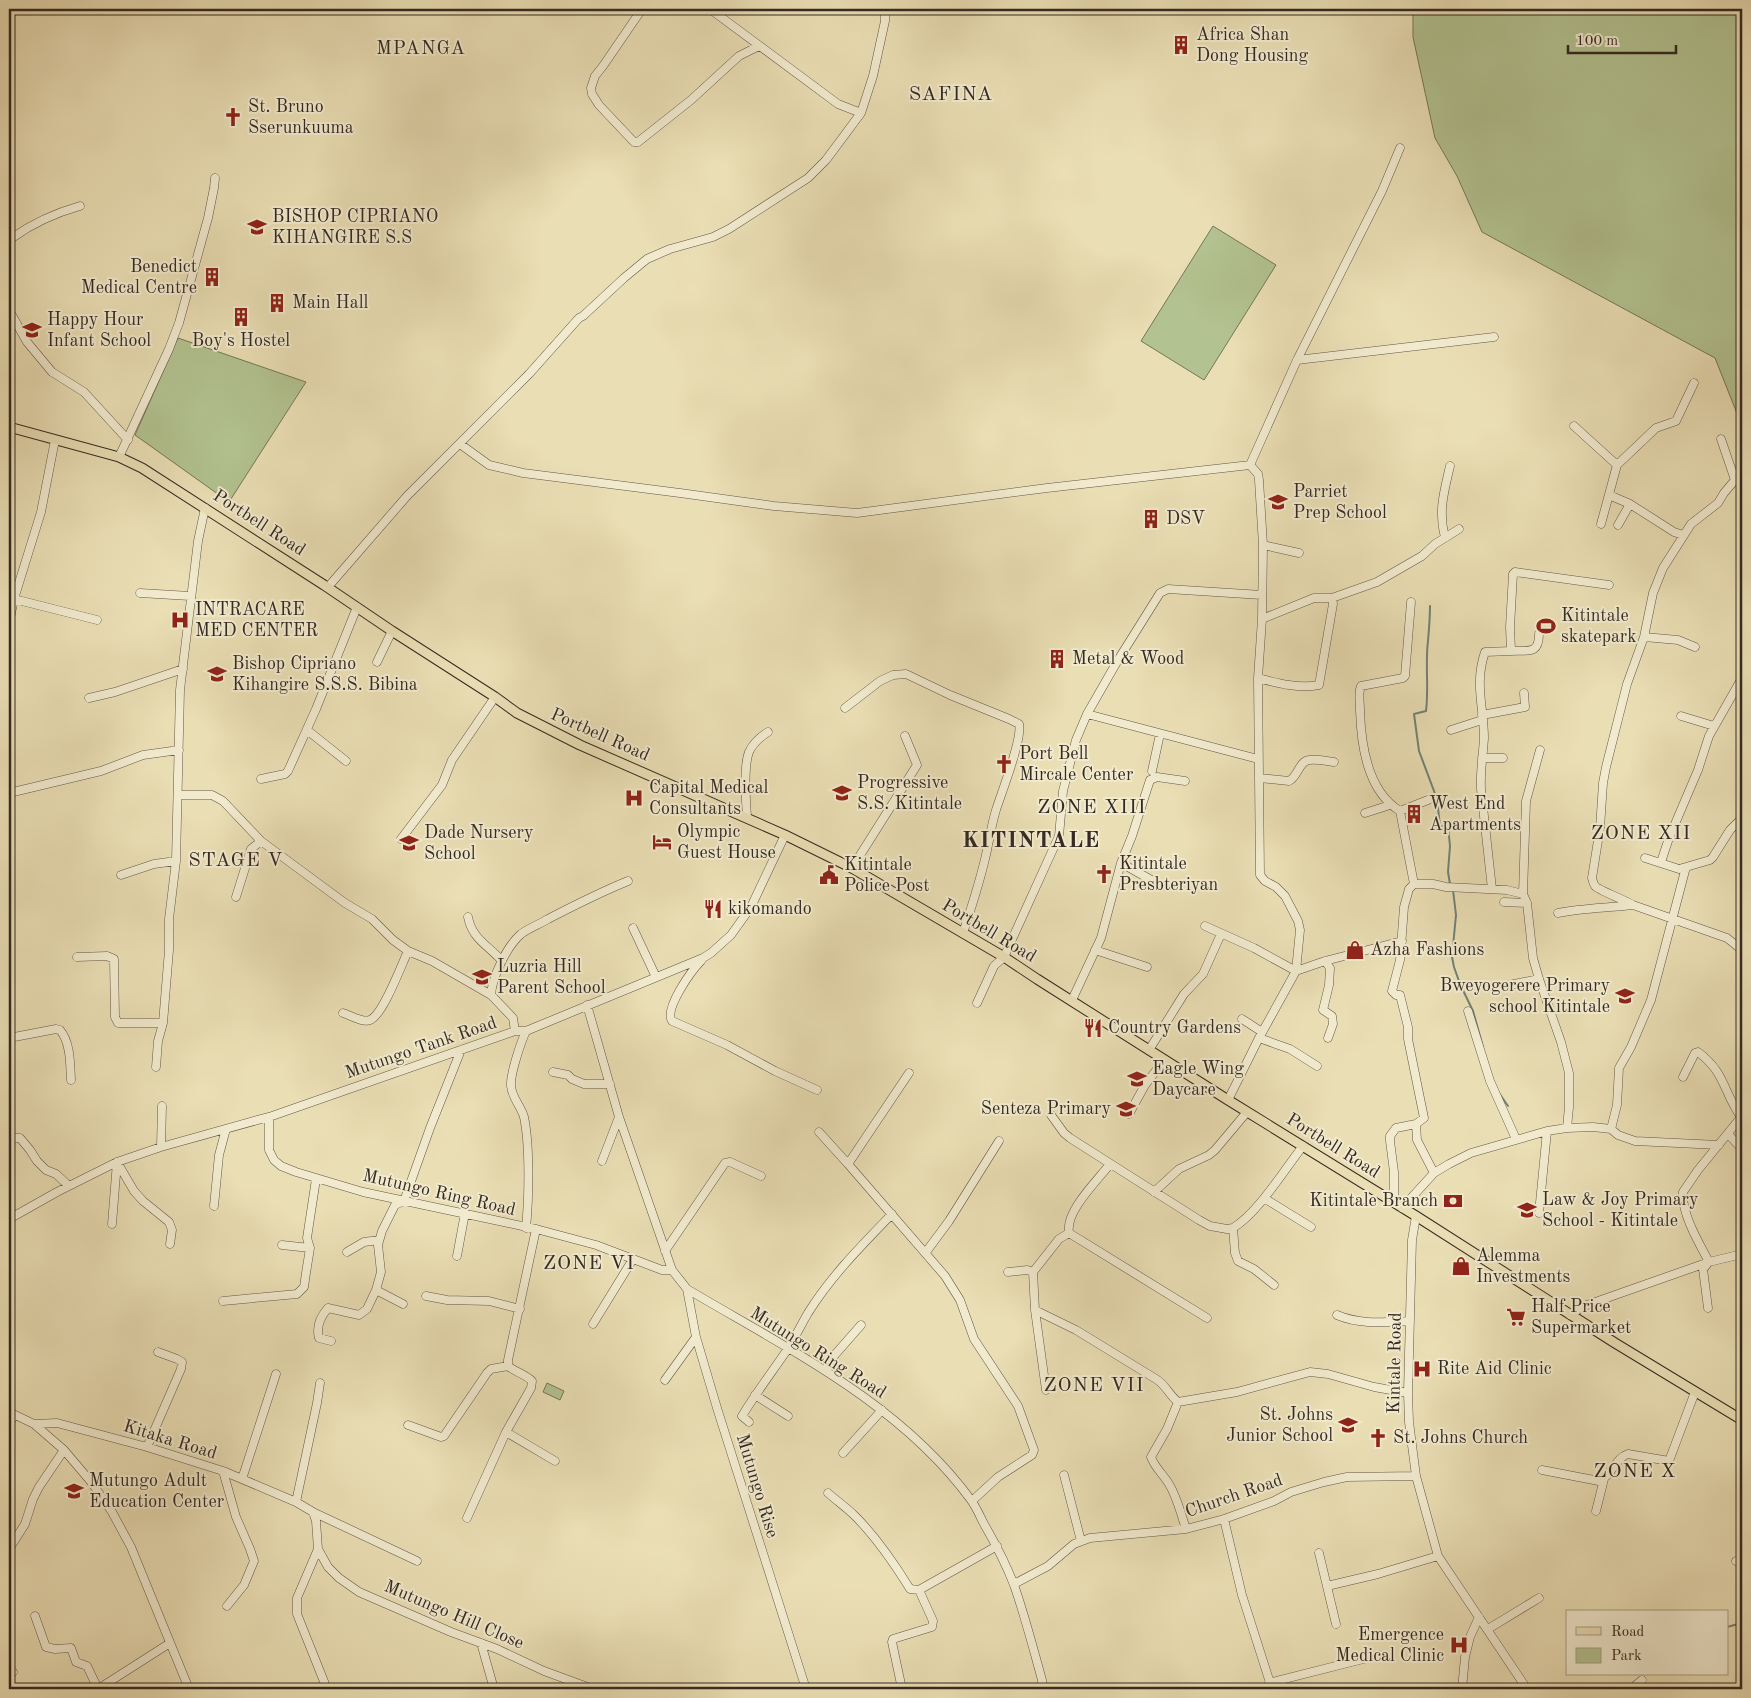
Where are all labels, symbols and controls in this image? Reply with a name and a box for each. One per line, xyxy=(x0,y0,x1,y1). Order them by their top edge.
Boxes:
scale bar xyxy=(1568,22,1676,54)
place label: Africa Shan Dong Housing xyxy=(1196,26,1309,65)
building icon: Africa Shan Dong Housing xyxy=(1170,34,1192,56)
text: 100 m xyxy=(1576,34,1618,49)
district label: MPANGA xyxy=(376,40,466,59)
district label: SAFINA xyxy=(909,85,993,105)
place label: St. Bruno Sserunkuuma xyxy=(248,98,354,137)
church icon: St. Bruno Sserunkuuma xyxy=(222,106,244,128)
place label: BISHOP CIPRIANO KIHANGIRE S.S xyxy=(272,208,438,247)
school or university icon: BISHOP CIPRIANO KIHANGIRE S.S xyxy=(246,216,268,238)
place label: Benedict Medical Centre xyxy=(81,258,197,297)
building icon: Benedict Medical Centre xyxy=(201,266,223,288)
building icon: Main Hall xyxy=(266,292,288,314)
place label: Main Hall xyxy=(292,294,369,312)
building icon: Boy's Hostel xyxy=(230,306,252,328)
place label: Happy Hour Infant School xyxy=(47,311,151,350)
school or university icon: Happy Hour Infant School xyxy=(21,319,43,341)
place label: Boy's Hostel xyxy=(192,332,290,350)
place label: Parriet Prep School xyxy=(1293,483,1387,522)
street label: Portbell Road xyxy=(210,487,308,559)
school or university icon: Parriet Prep School xyxy=(1267,491,1289,513)
building icon: DSV xyxy=(1140,508,1162,530)
place label: DSV xyxy=(1166,510,1205,528)
place label: INTRACARE MED CENTER xyxy=(195,601,318,640)
place label: Kitintale skatepark xyxy=(1561,607,1637,646)
hospital icon: INTRACARE MED CENTER xyxy=(169,609,191,631)
sports icon: Kitintale skatepark xyxy=(1535,615,1557,637)
building icon: Metal & Wood xyxy=(1046,648,1068,670)
place label: Metal & Wood xyxy=(1072,650,1184,668)
place label: Bishop Cipriano Kihangire S.S.S. Bibina xyxy=(232,655,418,694)
school or university icon: Bishop Cipriano Kihangire S.S.S. Bibina xyxy=(206,663,228,685)
street label: Portbell Road xyxy=(548,705,652,765)
place label: Port Bell Mircale Center xyxy=(1019,745,1134,784)
church icon: Port Bell Mircale Center xyxy=(993,753,1015,775)
place label: Progressive S.S. Kitintale xyxy=(857,774,962,813)
place label: Capital Medical Consultants xyxy=(649,779,769,818)
school or university icon: Progressive S.S. Kitintale xyxy=(831,782,853,804)
hospital icon: Capital Medical Consultants xyxy=(623,787,645,809)
place label: West End Apartments xyxy=(1429,795,1521,834)
district label: ZONE XIII xyxy=(1037,798,1147,818)
building icon: West End Apartments xyxy=(1403,803,1425,825)
place label: Olympic Guest House xyxy=(677,823,776,862)
place label: Dade Nursery School xyxy=(424,824,534,863)
district label: ZONE XII xyxy=(1591,824,1691,844)
district label: KITINTALE xyxy=(962,830,1100,852)
hotel icon: Olympic Guest House xyxy=(651,831,673,853)
school or university icon: Dade Nursery School xyxy=(398,832,420,854)
district label: STAGE V xyxy=(188,851,284,871)
place label: Kitintale Presbteriyan xyxy=(1119,855,1219,894)
place label: Kitintale Police Post xyxy=(844,856,929,895)
church icon: Kitintale Presbteriyan xyxy=(1093,863,1115,885)
public building icon: Kitintale Police Post xyxy=(818,864,840,886)
street label: Portbell Road xyxy=(939,896,1039,966)
restaurant icon: kikomando xyxy=(702,898,724,920)
place label: kikomando xyxy=(728,900,812,918)
shop icon: Azha Fashions xyxy=(1344,939,1366,961)
place label: Azha Fashions xyxy=(1370,941,1484,959)
place label: Luzria Hill Parent School xyxy=(497,958,606,997)
school or university icon: Luzria Hill Parent School xyxy=(471,966,493,988)
place label: Bweyogerere Primary school Kitintale xyxy=(1440,977,1610,1016)
school or university icon: Bweyogerere Primary school Kitintale xyxy=(1614,985,1636,1007)
street label: Mutungo Tank Road xyxy=(343,1014,499,1082)
restaurant icon: Country Gardens xyxy=(1082,1017,1104,1039)
place label: Country Gardens xyxy=(1108,1019,1241,1037)
place label: Eagle Wing Daycare xyxy=(1152,1060,1244,1099)
school or university icon: Eagle Wing Daycare xyxy=(1126,1068,1148,1090)
school or university icon: Senteza Primary xyxy=(1115,1098,1137,1120)
place label: Senteza Primary xyxy=(981,1100,1111,1118)
street label: Portbell Road xyxy=(1283,1110,1383,1182)
street label: Mutungo Ring Road xyxy=(361,1167,517,1219)
bank icon: Kitintale Branch xyxy=(1442,1190,1464,1212)
place label: Law & Joy Primary School - Kitintale xyxy=(1542,1191,1699,1230)
place label: Kitintale Branch xyxy=(1309,1192,1438,1210)
school or university icon: Law & Joy Primary School - Kitintale xyxy=(1516,1199,1538,1221)
place label: Alemma Investments xyxy=(1476,1247,1570,1286)
district label: ZONE VI xyxy=(543,1254,635,1274)
shop icon: Alemma Investments xyxy=(1450,1255,1472,1277)
place label: Half Price Supermarket xyxy=(1531,1298,1631,1337)
street label: Mutungo Ring Road xyxy=(747,1304,889,1402)
supermarket icon: Half Price Supermarket xyxy=(1505,1306,1527,1328)
street label: Kintale Road xyxy=(1385,1312,1405,1414)
hospital icon: Rite Aid Clinic xyxy=(1411,1358,1433,1380)
place label: Rite Aid Clinic xyxy=(1437,1360,1552,1378)
district label: ZONE VII xyxy=(1043,1376,1145,1396)
place label: St. Johns Junior School xyxy=(1226,1406,1333,1445)
school or university icon: St. Johns Junior School xyxy=(1337,1414,1359,1436)
street label: Kitaka Road xyxy=(121,1417,219,1463)
church icon: St. Johns Church xyxy=(1367,1427,1389,1449)
place label: St. Johns Church xyxy=(1393,1429,1528,1447)
street label: Mutungo Rise xyxy=(733,1432,781,1540)
district label: ZONE X xyxy=(1594,1462,1676,1482)
street label: Church Road xyxy=(1183,1471,1285,1521)
place label: Mutungo Adult Education Center xyxy=(89,1472,225,1511)
school or university icon: Mutungo Adult Education Center xyxy=(63,1480,85,1502)
street label: Mutungo Hill Close xyxy=(382,1577,526,1653)
legend xyxy=(1566,1610,1728,1676)
text: Road xyxy=(1611,1625,1645,1640)
place label: Emergence Medical Clinic xyxy=(1336,1626,1444,1665)
hospital icon: Emergence Medical Clinic xyxy=(1448,1634,1470,1656)
text: Park xyxy=(1611,1649,1642,1664)

